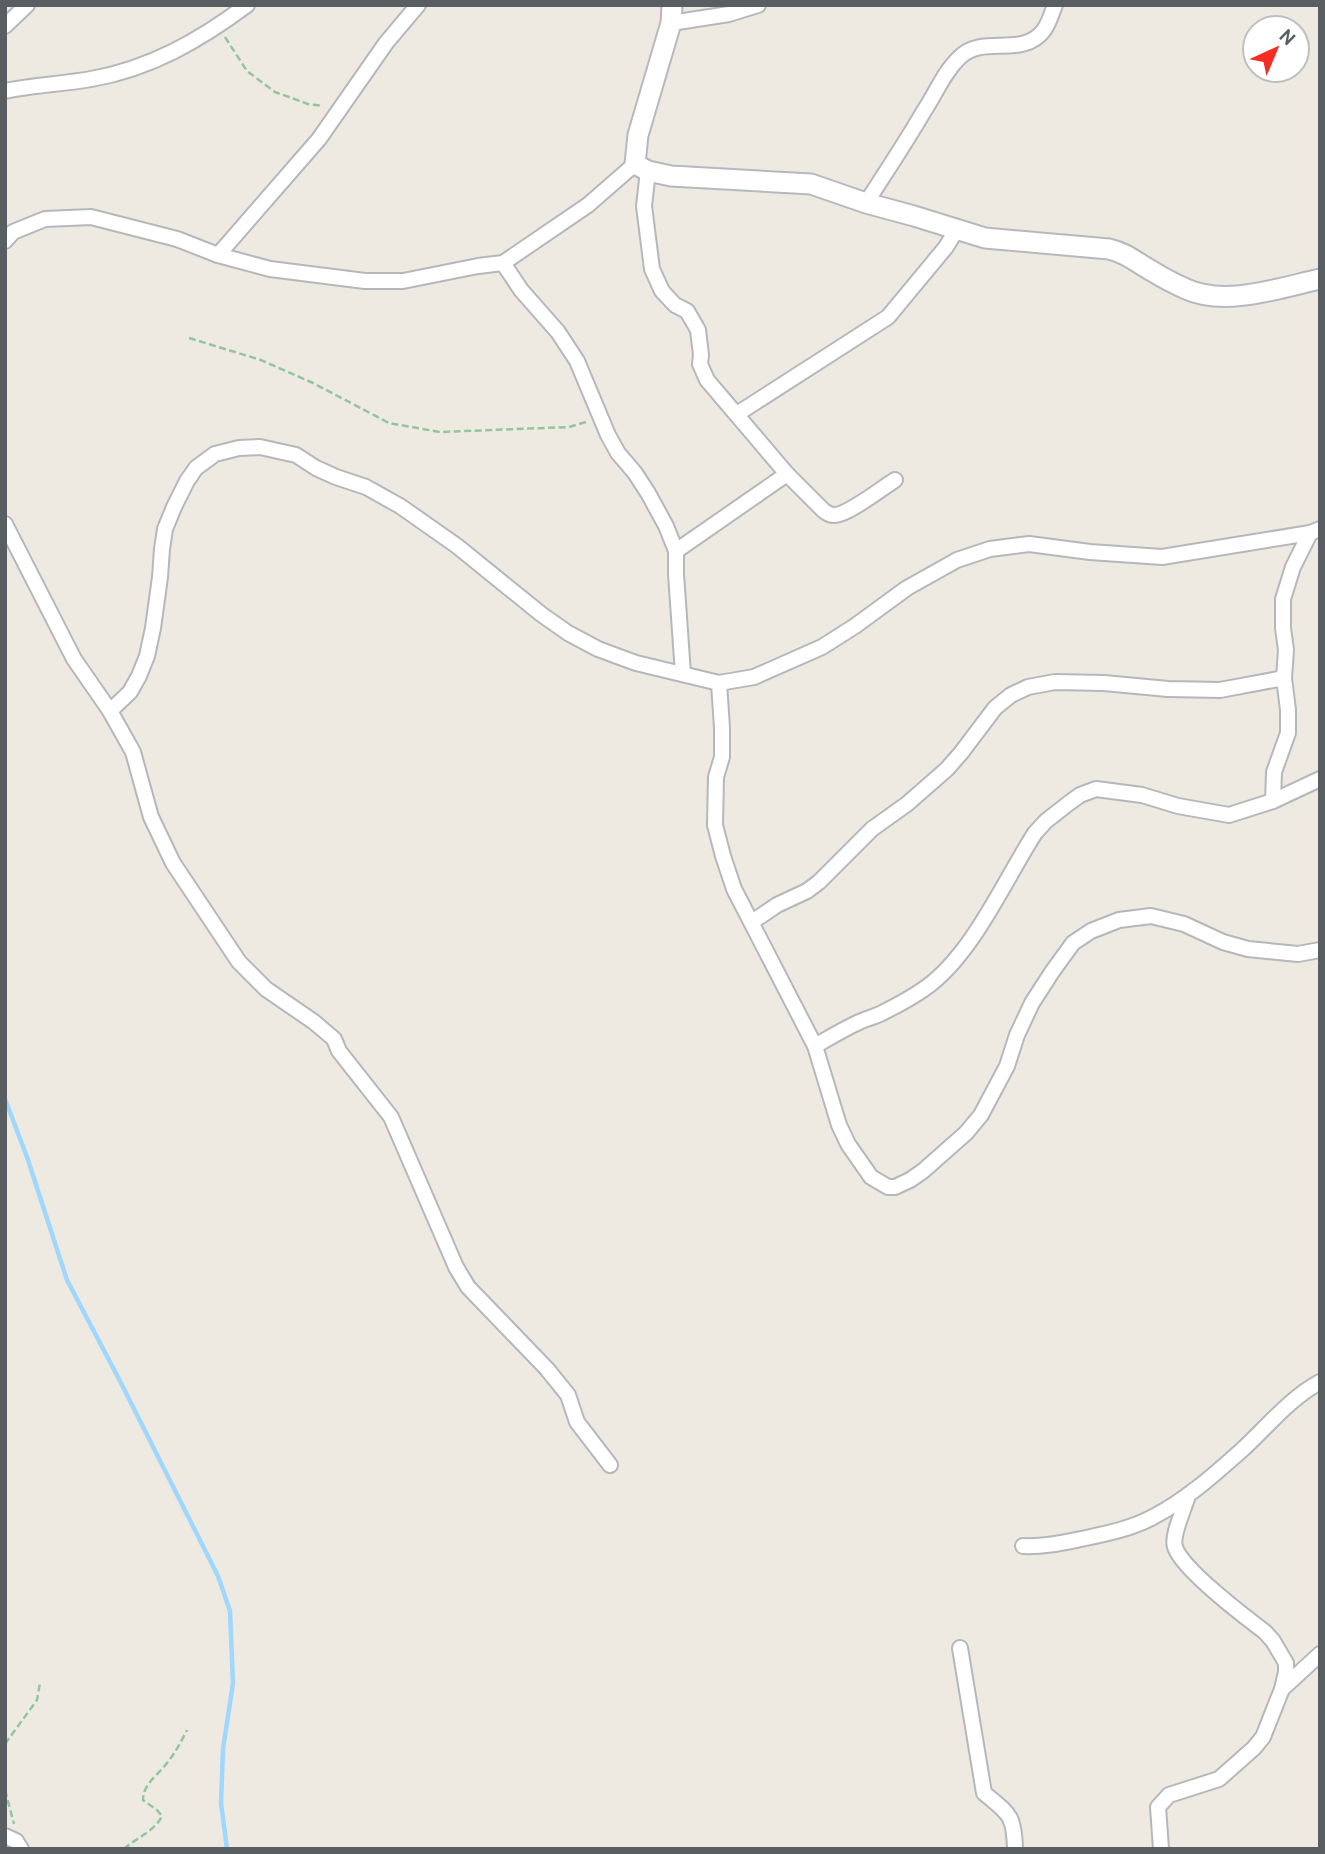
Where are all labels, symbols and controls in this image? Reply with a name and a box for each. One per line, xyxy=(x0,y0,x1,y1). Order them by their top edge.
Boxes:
north arrow xyxy=(1241,14,1311,84)
text: N xyxy=(1275,24,1300,50)

